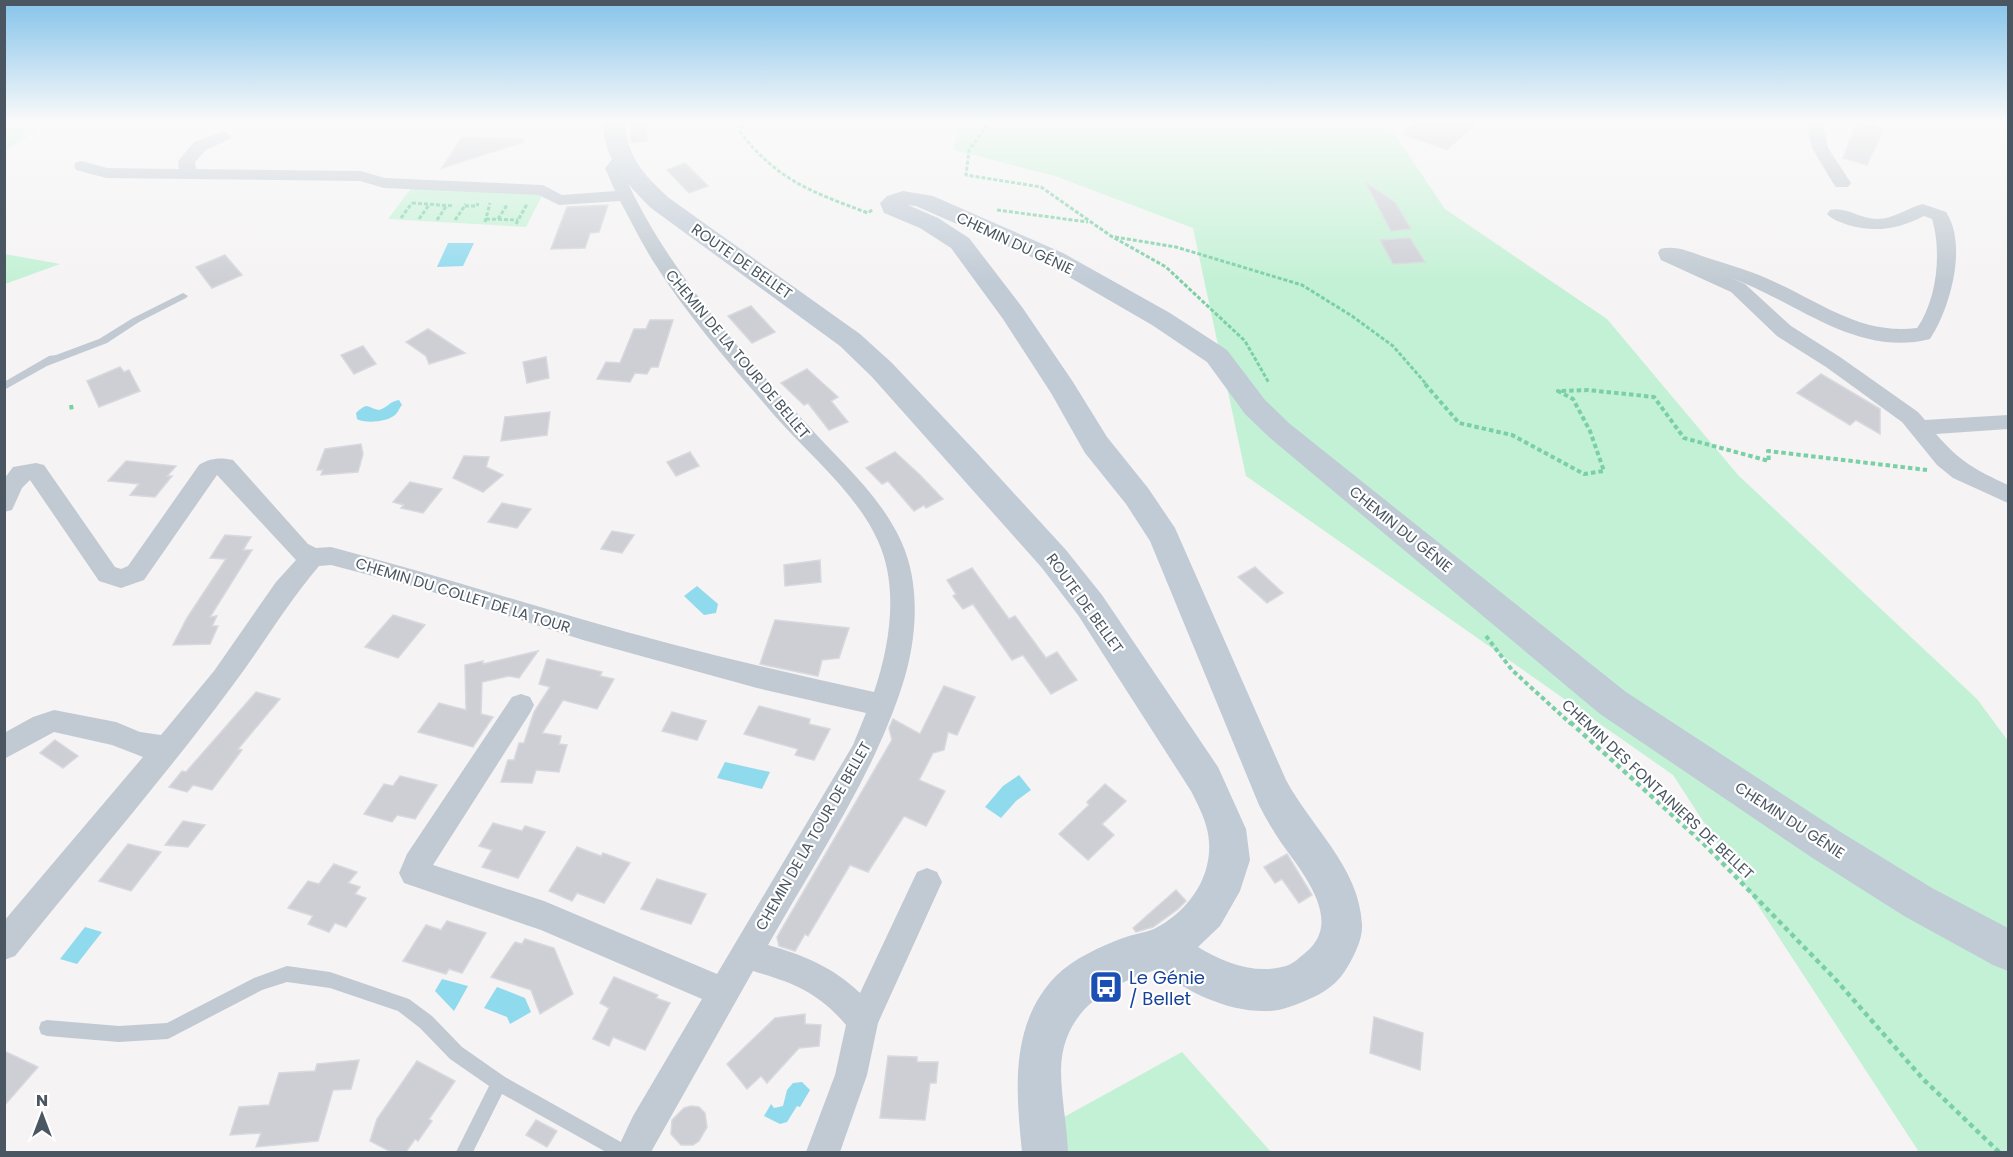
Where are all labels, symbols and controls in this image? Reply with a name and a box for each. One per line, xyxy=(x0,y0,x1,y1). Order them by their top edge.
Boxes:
street label: CHEMIN DU GÉNIE xyxy=(953,207,1077,279)
street label: ROUTE DE BELLET xyxy=(687,218,797,304)
street label: CHEMIN DE LA TOUR DE BELLET xyxy=(661,265,815,443)
street label: CHEMIN DU GÉNIE xyxy=(1345,481,1457,577)
street label: ROUTE DE BELLET xyxy=(1042,549,1128,657)
street label: CHEMIN DU COLLET DE LA TOUR xyxy=(353,552,573,638)
street label: CHEMIN DES FONTAINIERS DE BELLET xyxy=(1557,694,1759,884)
street label: CHEMIN DE LA TOUR DE BELLET xyxy=(750,738,876,934)
street label: CHEMIN DU GÉNIE xyxy=(1731,777,1849,863)
place label: Le Génie / Bellet xyxy=(1129,965,1205,1011)
bus stop icon: Le Génie / Bellet xyxy=(1088,969,1124,1005)
north arrow xyxy=(12,1085,72,1145)
text: N xyxy=(36,1089,48,1112)

